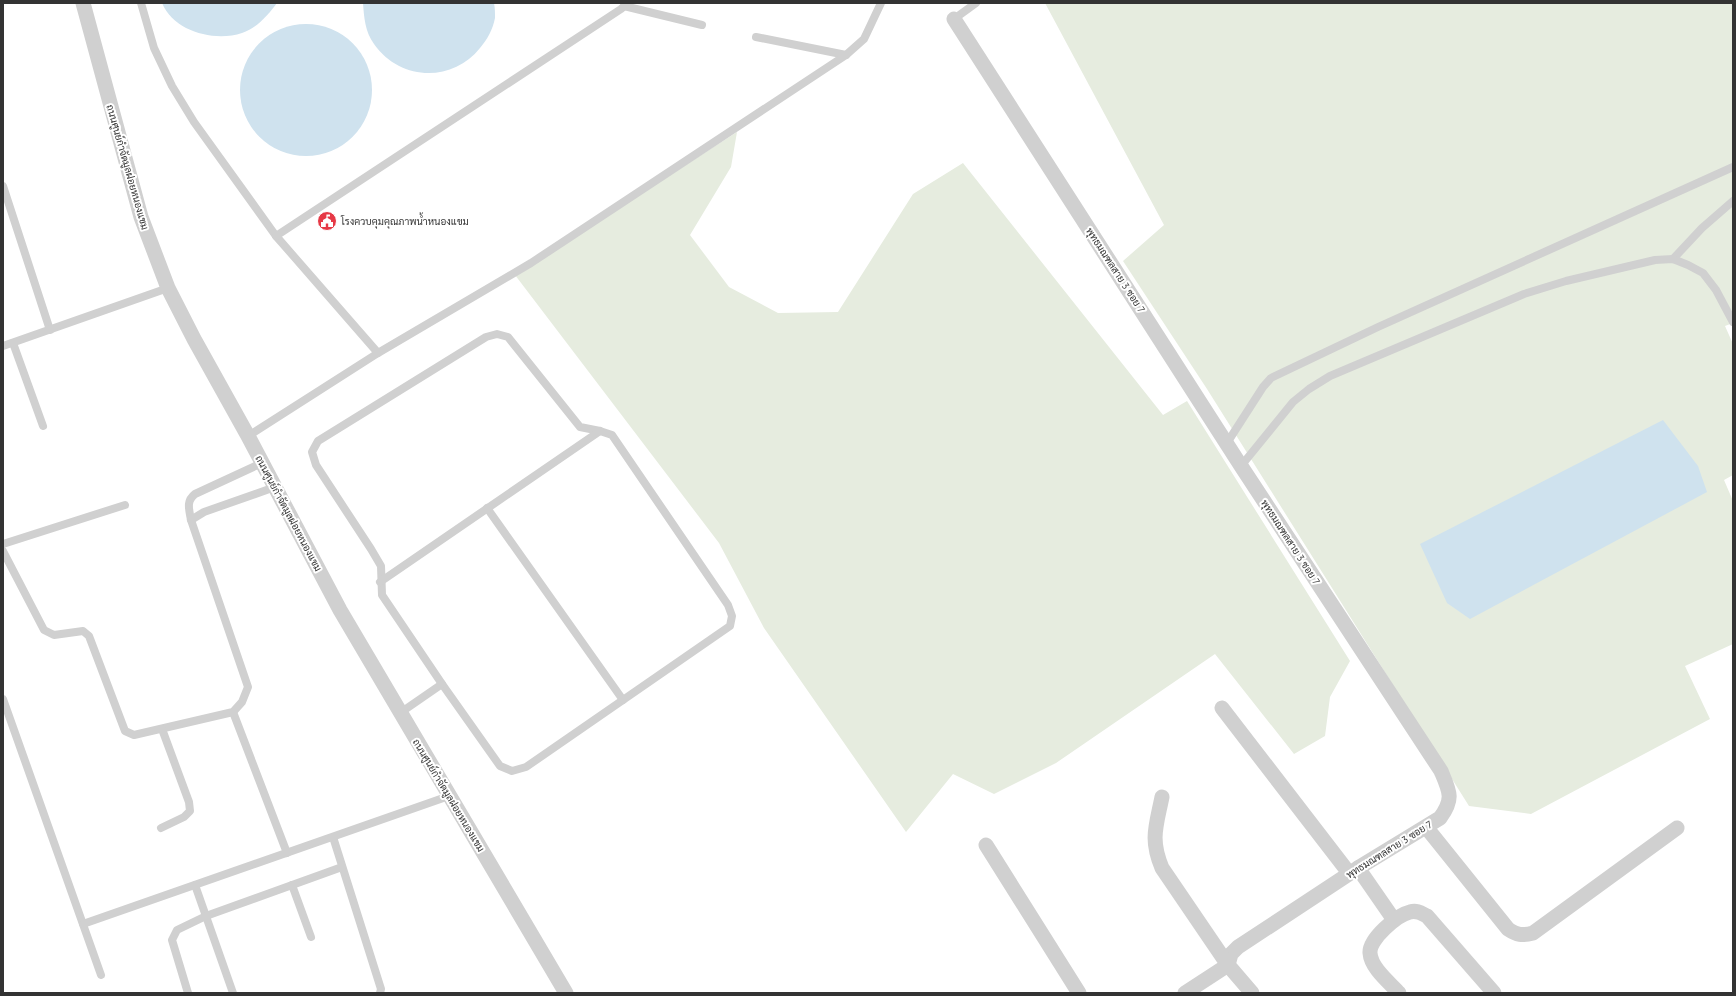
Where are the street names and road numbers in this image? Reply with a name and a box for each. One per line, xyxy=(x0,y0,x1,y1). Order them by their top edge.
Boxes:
street label: ถนนศูนย์กำจัดมูลฝอยหนองแขม xyxy=(102,103,153,231)
street label: พุทธมณฑลสาย 3 ซอย 7 xyxy=(1082,225,1148,316)
street label: ถนนศูนย์กำจัดมูลฝอยหนองแขม xyxy=(252,453,326,574)
street label: พุทธมณฑลสาย 3 ซอย 7 xyxy=(1257,497,1323,588)
street label: ถนนศูนย์กำจัดมูลฝอยหนองแขม xyxy=(409,736,488,855)
street label: พุทธมณฑลสาย 3 ซอย 7 xyxy=(1344,818,1435,882)

